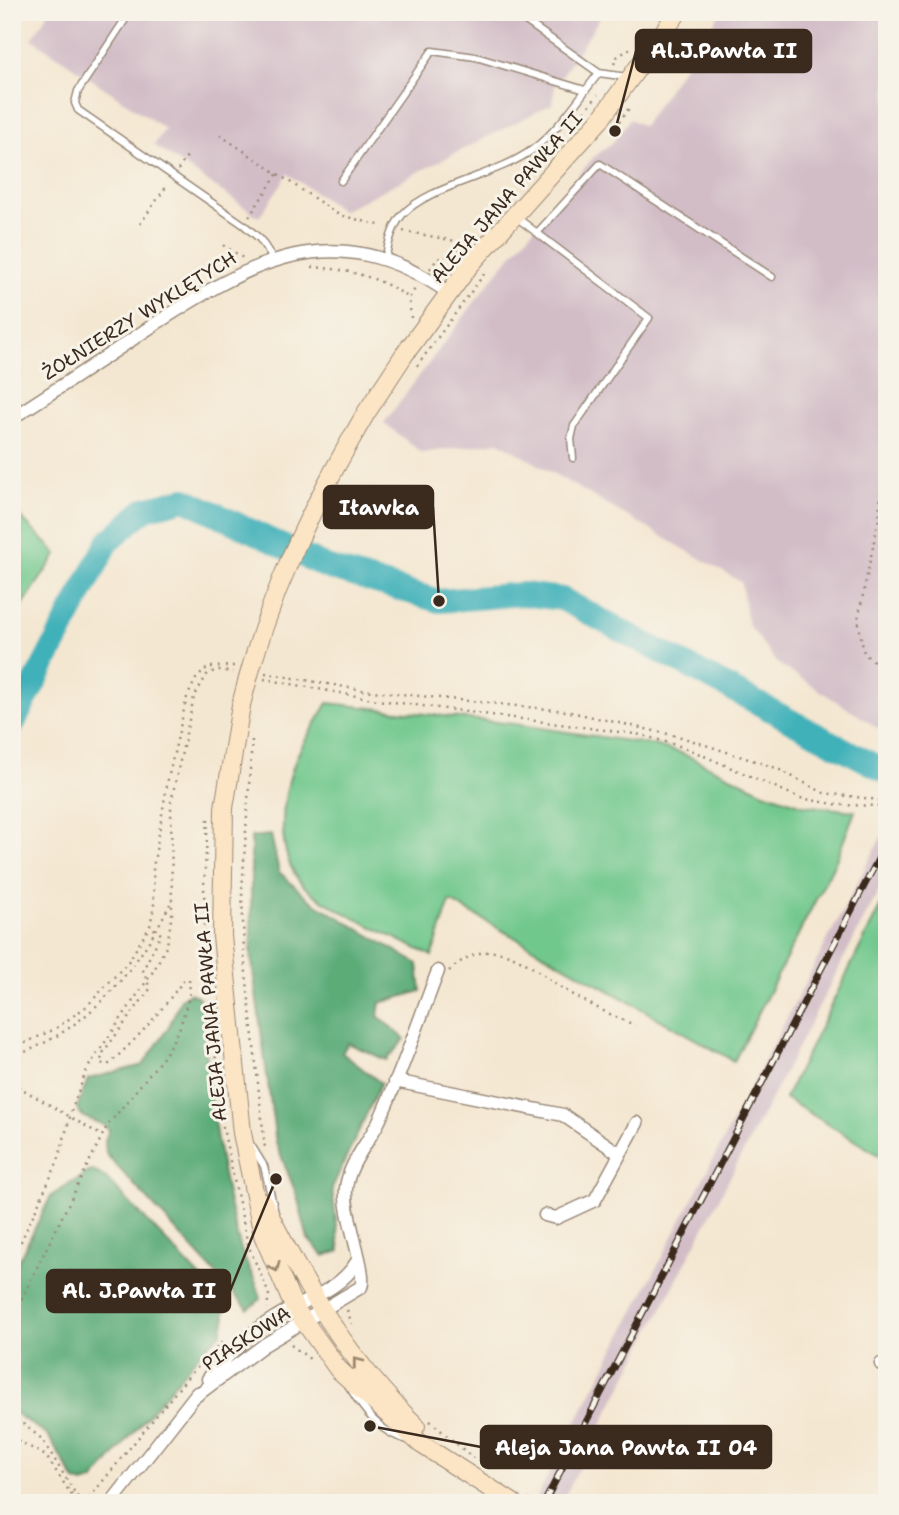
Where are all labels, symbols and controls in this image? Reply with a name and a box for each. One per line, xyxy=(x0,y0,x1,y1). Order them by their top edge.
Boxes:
callout: Al.J.Pawła II xyxy=(636,30,811,72)
text: Al.J.Pawła II xyxy=(651,37,798,65)
street label: ALEJA JANA PAWŁA II xyxy=(425,106,588,288)
street label: ŻOŁNIERZY WYKLĘTYCH xyxy=(37,245,241,386)
callout: Iławka xyxy=(324,486,433,528)
text: Iławka xyxy=(339,494,420,522)
street label: ALEJA JANA PAWŁA II xyxy=(188,901,233,1123)
one-way arrow xyxy=(267,1260,281,1272)
callout: Al. J.Pawła II xyxy=(47,1270,230,1312)
text: Al. J.Pawła II xyxy=(62,1277,216,1305)
street label: PIASKOWA xyxy=(197,1300,296,1376)
one-way arrow xyxy=(353,1357,365,1370)
callout: Aleja Jana Pawła II 04 xyxy=(481,1426,771,1468)
text: Aleja Jana Pawła II 04 xyxy=(495,1434,758,1462)

